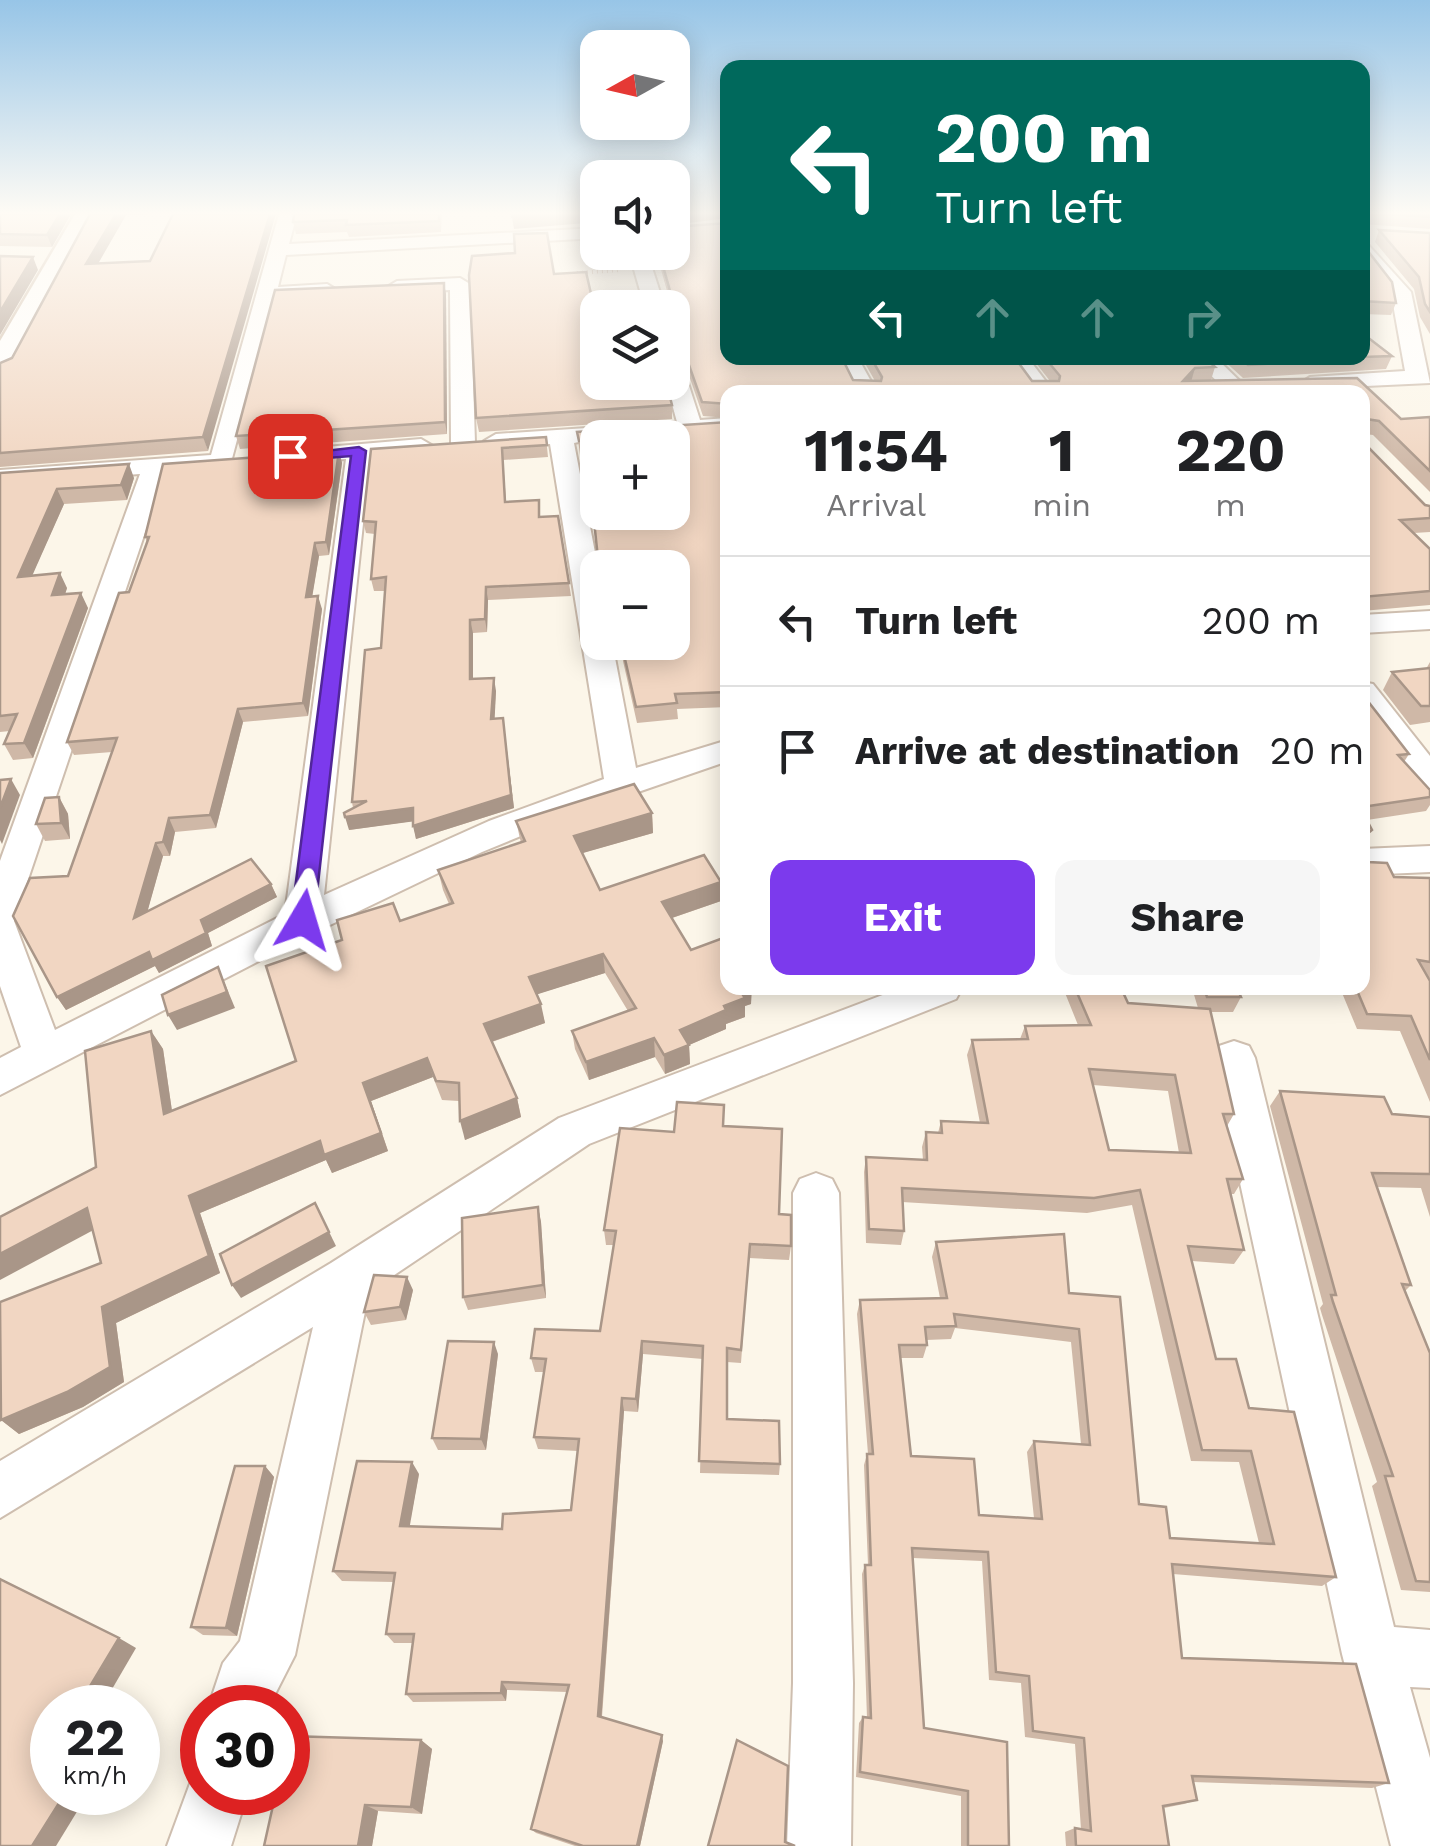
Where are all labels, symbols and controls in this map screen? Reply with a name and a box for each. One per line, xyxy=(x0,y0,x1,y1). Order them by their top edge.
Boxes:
north arrow xyxy=(580,30,690,140)
map controls xyxy=(580,30,690,660)
text: 200 m xyxy=(935,97,1153,179)
icon: left xyxy=(770,100,900,230)
button: sound xyxy=(580,160,690,270)
text: Turn left xyxy=(935,181,1122,234)
button: layers xyxy=(580,290,690,400)
icon: left xyxy=(860,290,915,345)
icon: ahead xyxy=(965,290,1020,345)
icon: ahead xyxy=(1070,290,1125,345)
icon: right xyxy=(1175,290,1230,345)
pin xyxy=(248,414,333,499)
text: 11:54 xyxy=(804,415,948,486)
text: 1 xyxy=(1049,415,1075,486)
text: 220 xyxy=(1175,415,1286,486)
button: + xyxy=(580,420,690,530)
icon: arrive xyxy=(263,429,318,484)
text: Arrival xyxy=(826,486,926,524)
text: min xyxy=(1032,486,1091,524)
text: m xyxy=(1215,486,1246,524)
button: − xyxy=(580,550,690,660)
icon: left xyxy=(770,594,825,649)
text: Turn left xyxy=(855,599,1017,643)
text: 200 m xyxy=(1201,599,1320,643)
icon: arrive xyxy=(770,724,825,779)
text: Arrive at destination xyxy=(855,729,1240,773)
text: 20 m xyxy=(1270,729,1365,773)
button: Exit xyxy=(770,860,1035,975)
button: Share xyxy=(1055,860,1320,975)
position arrow xyxy=(251,868,355,972)
speed limit sign: 30 xyxy=(180,1685,310,1815)
text: 22 xyxy=(65,1708,125,1767)
text: km/h xyxy=(63,1761,127,1790)

